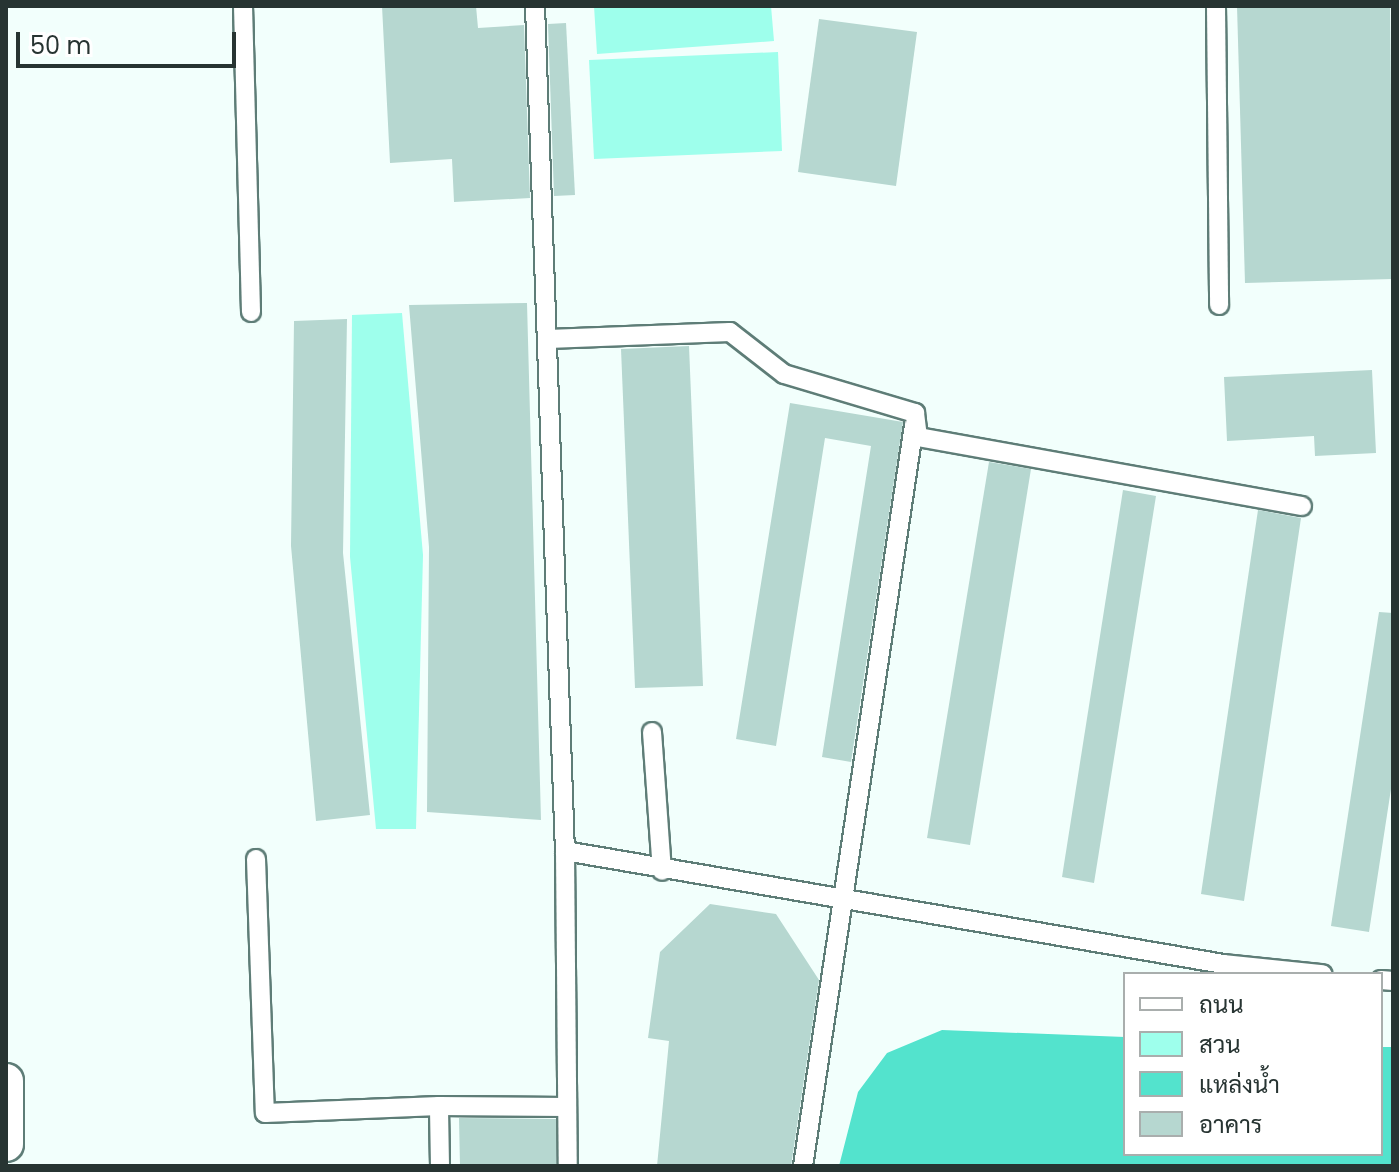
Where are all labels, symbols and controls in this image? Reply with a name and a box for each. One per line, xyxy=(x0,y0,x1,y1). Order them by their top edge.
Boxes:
scale bar xyxy=(20,16,240,66)
text: 50 m xyxy=(30,29,91,62)
legend xyxy=(1123,972,1383,1156)
text: ถนน xyxy=(1199,988,1244,1021)
text: สวน xyxy=(1199,1028,1241,1061)
text: แหล่งน้ำ xyxy=(1199,1068,1280,1101)
text: อาคาร xyxy=(1199,1108,1262,1141)

